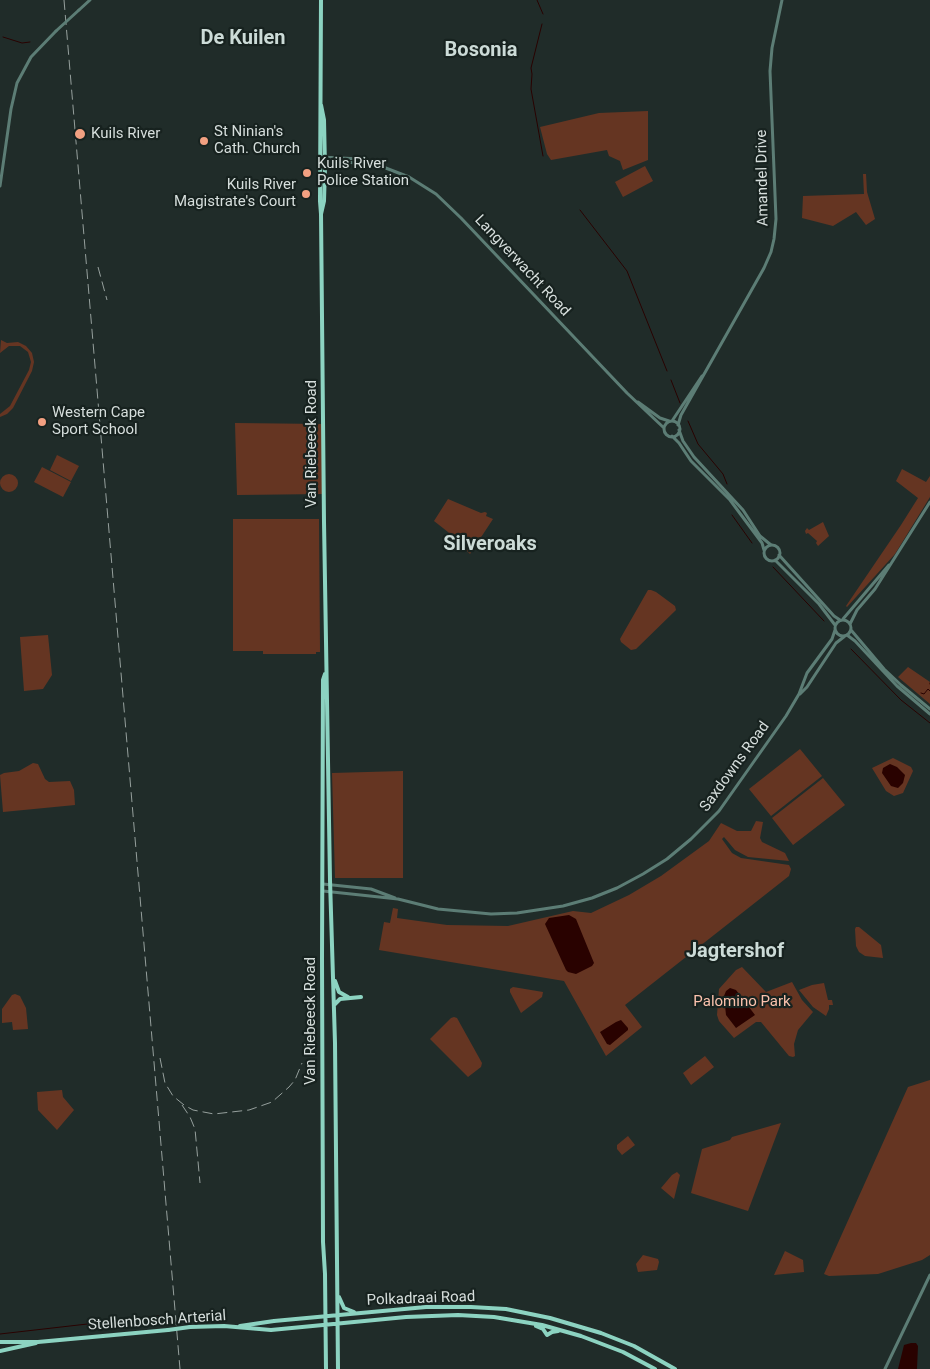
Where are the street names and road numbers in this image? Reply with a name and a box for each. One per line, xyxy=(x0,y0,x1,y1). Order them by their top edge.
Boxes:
street label: Amandel Drive xyxy=(753,129,773,227)
street label: Langverwacht Road xyxy=(470,212,574,320)
street label: Van Riebeeck Road xyxy=(303,380,321,508)
street label: Saxdowns Road xyxy=(696,719,774,815)
street label: Van Riebeeck Road xyxy=(302,957,320,1085)
street label: Polkadraai Road xyxy=(366,1288,476,1310)
street label: Stellenbosch Arterial xyxy=(87,1307,227,1335)

